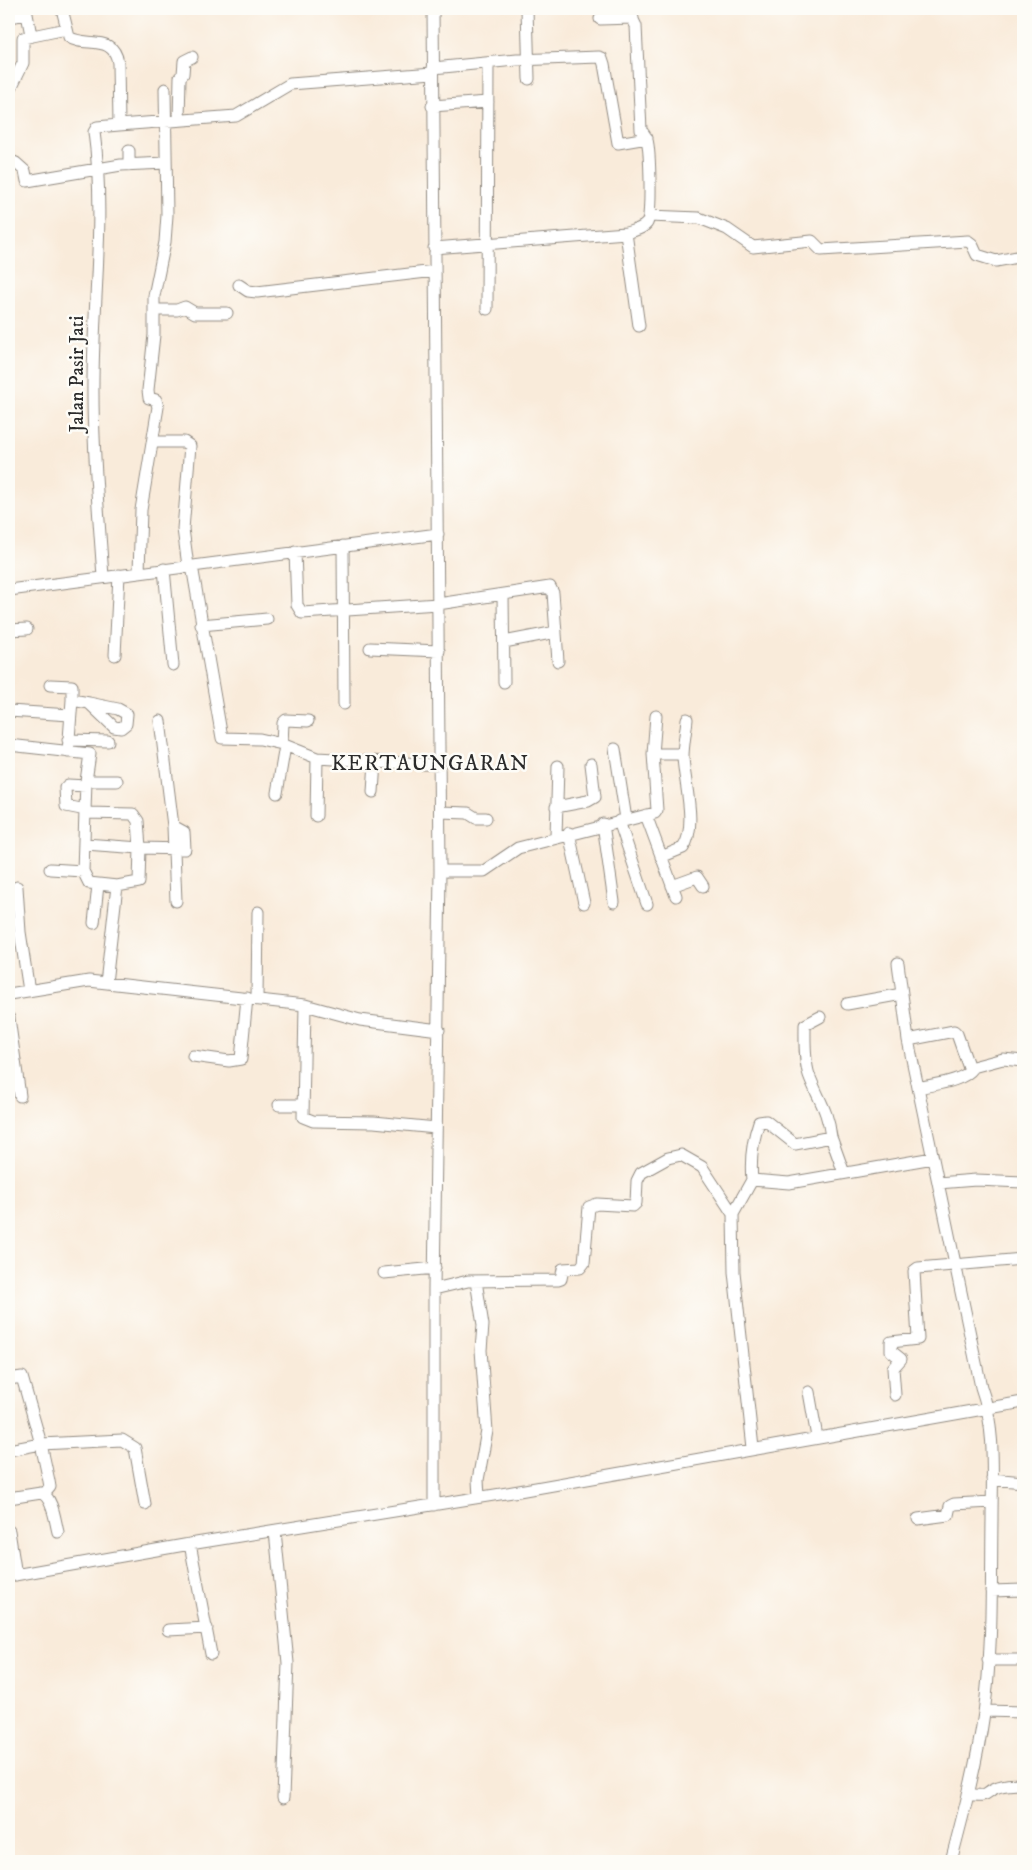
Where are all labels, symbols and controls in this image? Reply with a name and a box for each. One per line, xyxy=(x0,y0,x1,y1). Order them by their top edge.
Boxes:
street label: Jalan Pasir Jati xyxy=(65,316,90,434)
district label: KERTAUNGARAN xyxy=(331,750,529,777)

